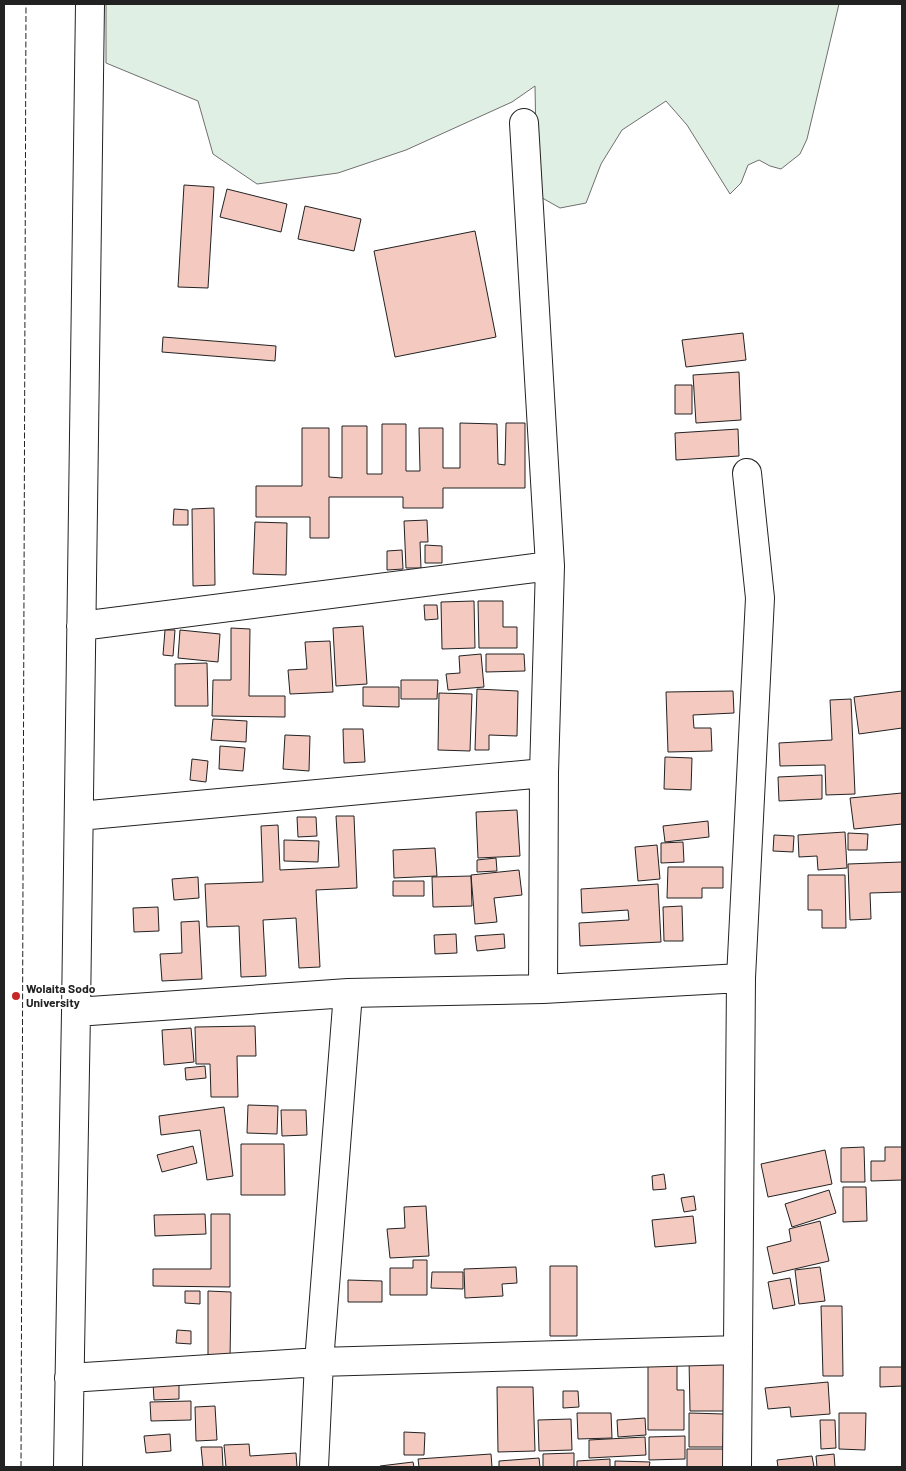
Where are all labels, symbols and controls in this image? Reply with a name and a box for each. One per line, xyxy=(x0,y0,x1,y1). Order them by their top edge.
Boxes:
place label: Wolaita Sodo University xyxy=(26,981,96,1009)
marker: Wolaita Sodo University xyxy=(10,990,22,1002)

